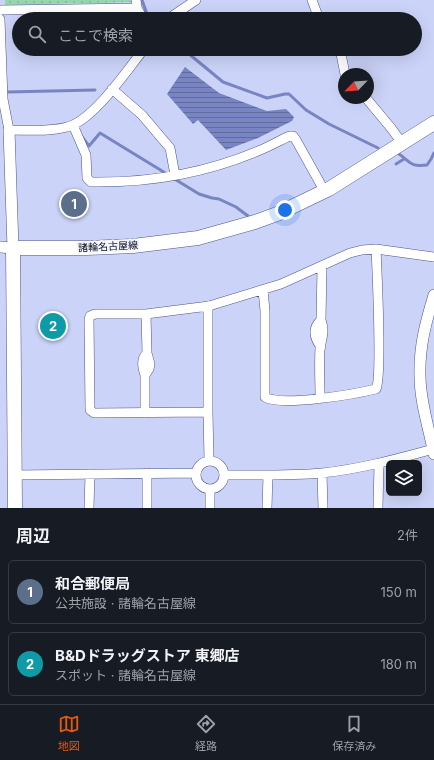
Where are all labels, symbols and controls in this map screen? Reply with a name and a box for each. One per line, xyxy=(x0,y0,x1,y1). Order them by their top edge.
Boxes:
search box xyxy=(12,12,422,56)
icon: search xyxy=(26,23,48,45)
text: ここで検索 xyxy=(58,26,133,45)
north arrow xyxy=(338,68,374,104)
pin: 1 xyxy=(61,189,87,219)
your location xyxy=(275,200,295,220)
street label: 諸輪名古屋線 xyxy=(78,238,138,254)
pin: 2 xyxy=(40,311,66,341)
map controls xyxy=(386,460,422,496)
button: layers xyxy=(386,460,422,496)
text: 周辺 xyxy=(16,526,50,546)
text: 2件 xyxy=(397,527,418,543)
text: 和合郵便局 xyxy=(55,574,130,593)
text: 1 xyxy=(27,584,33,600)
text: 150 m xyxy=(381,584,417,600)
text: 公共施設 · 諸輪名古屋線 xyxy=(55,595,196,611)
text: B&Dドラッグストア 東郷店 xyxy=(55,646,239,665)
text: 2 xyxy=(26,656,34,672)
text: 180 m xyxy=(380,656,417,672)
text: スポット · 諸輪名古屋線 xyxy=(55,667,196,683)
tab: 地図 xyxy=(58,713,80,753)
tab: 経路 xyxy=(195,713,217,753)
tab: 保存済み xyxy=(332,713,376,753)

